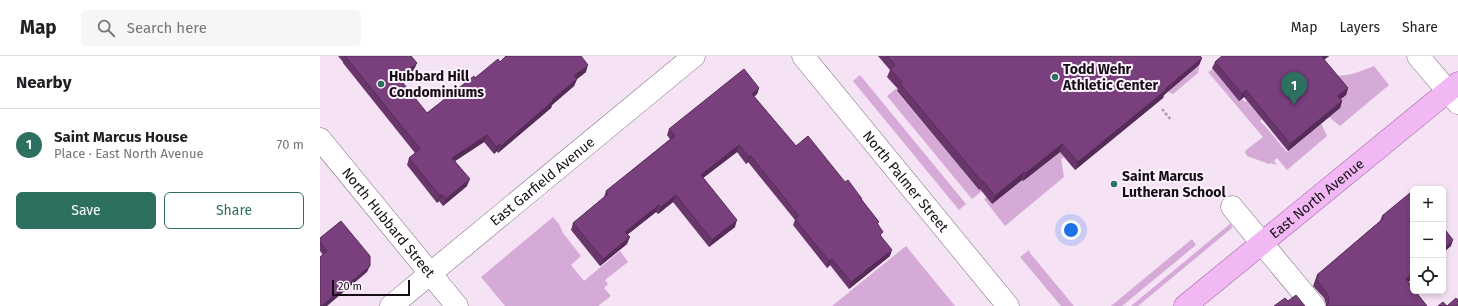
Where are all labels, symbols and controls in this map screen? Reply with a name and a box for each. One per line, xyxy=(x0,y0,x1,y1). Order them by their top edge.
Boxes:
search box xyxy=(81,10,361,46)
text: Map xyxy=(20,16,57,39)
icon: search xyxy=(95,17,117,39)
text: Search here xyxy=(127,19,207,37)
text: Map xyxy=(1291,19,1317,36)
text: Layers xyxy=(1339,19,1380,36)
text: Share xyxy=(1402,19,1438,36)
place label: Todd Wehr Athletic Center xyxy=(1062,61,1158,94)
place label: Hubbard Hill Condominiums xyxy=(389,68,484,101)
text: Nearby xyxy=(16,72,71,93)
marker: Todd Wehr Athletic Center xyxy=(1050,72,1060,82)
pin: 1 xyxy=(1281,72,1307,105)
marker: Hubbard Hill Condominiums xyxy=(376,79,386,89)
text: Saint Marcus House xyxy=(54,128,188,146)
street label: North Palmer Street xyxy=(859,128,952,236)
street label: East Garfield Avenue xyxy=(487,134,598,230)
text: 1 xyxy=(26,137,32,152)
text: 70 m xyxy=(277,137,304,152)
text: Place · East North Avenue xyxy=(54,146,204,161)
street label: East North Avenue xyxy=(1266,155,1368,242)
street label: North Hubbard Street xyxy=(338,164,439,282)
place label: Saint Marcus Lutheran School xyxy=(1122,168,1227,201)
marker: Saint Marcus Lutheran School xyxy=(1109,179,1119,189)
map controls xyxy=(1410,186,1446,294)
button: + xyxy=(1410,186,1446,222)
button: Save xyxy=(16,192,156,229)
button: Share xyxy=(164,192,304,229)
your location xyxy=(1061,220,1081,240)
button: − xyxy=(1410,222,1446,258)
button: locate xyxy=(1410,258,1446,294)
scale bar xyxy=(332,278,410,297)
text: 20 m xyxy=(338,280,362,293)

